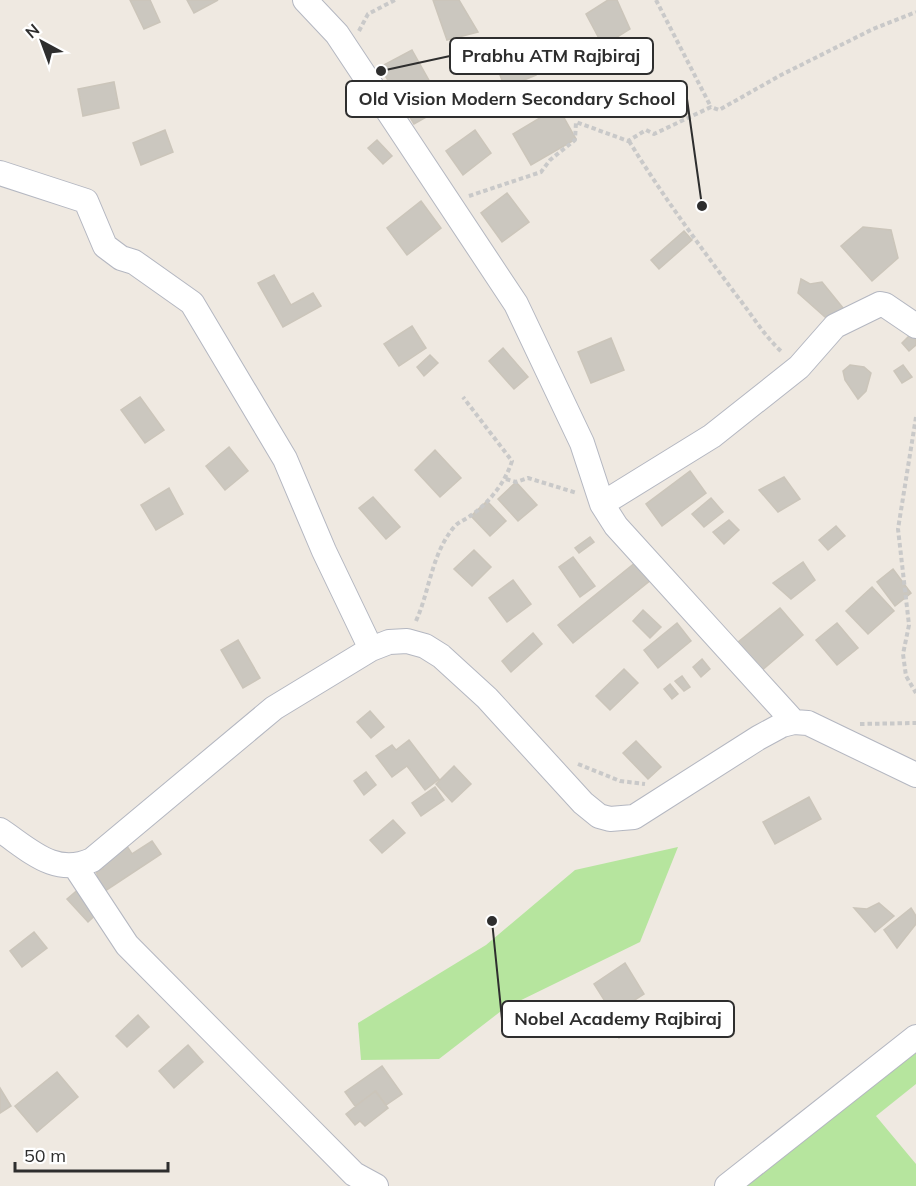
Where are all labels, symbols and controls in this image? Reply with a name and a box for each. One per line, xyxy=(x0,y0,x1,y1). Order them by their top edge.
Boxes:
north arrow xyxy=(12,12,72,72)
text: N xyxy=(21,19,43,42)
callout: Prabhu ATM Rajbiraj xyxy=(450,38,653,74)
text: Prabhu ATM Rajbiraj xyxy=(462,44,640,67)
callout: Old Vision Modern Secondary School xyxy=(346,81,687,117)
text: Old Vision Modern Secondary School xyxy=(358,87,676,110)
callout: Nobel Academy Rajbiraj xyxy=(502,1001,734,1037)
text: Nobel Academy Rajbiraj xyxy=(514,1007,722,1030)
scale bar xyxy=(15,1135,168,1173)
text: 50 m xyxy=(24,1144,66,1167)

